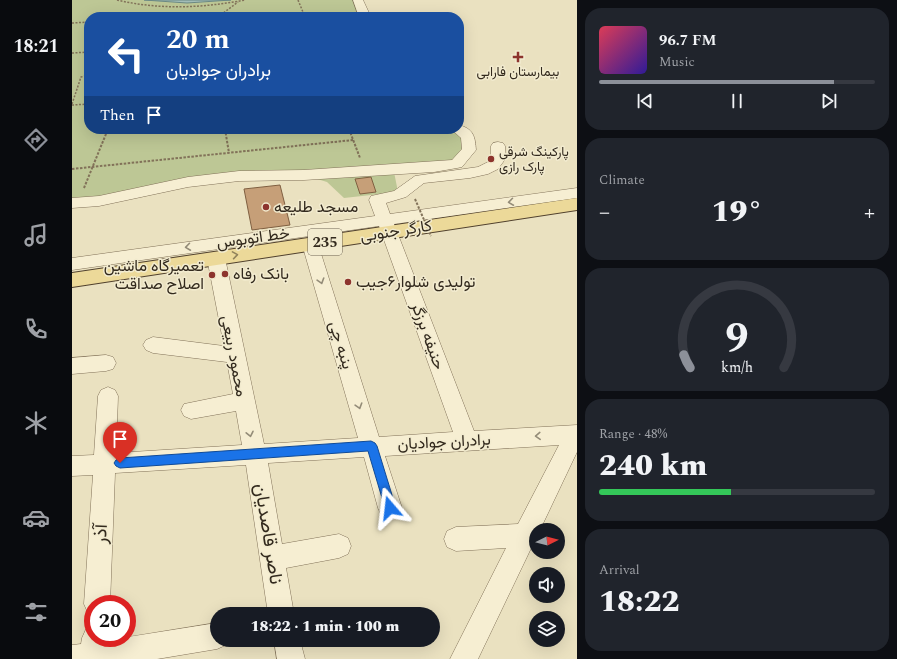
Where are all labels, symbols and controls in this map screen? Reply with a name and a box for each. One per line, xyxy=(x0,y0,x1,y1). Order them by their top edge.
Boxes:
text: 20 m xyxy=(166,18,230,61)
icon: left xyxy=(100,28,152,80)
text: 96.7 FM xyxy=(659,29,716,52)
text: 18:21 xyxy=(13,33,59,60)
marker: بیمارستان فارابی xyxy=(512,51,524,63)
text: Music xyxy=(659,52,695,72)
text: برادران جوادیان xyxy=(166,57,271,84)
place label: بیمارستان فارابی xyxy=(477,62,560,82)
icon: previous xyxy=(634,90,656,112)
icon: pause xyxy=(726,90,748,112)
icon: next xyxy=(818,90,840,112)
text: Then xyxy=(100,104,135,127)
icon: arrive xyxy=(143,104,165,126)
icon: directions xyxy=(22,126,50,154)
place label: پارکینگ شرقی پارک رازی xyxy=(499,142,569,177)
marker: پارکینگ شرقی پارک رازی xyxy=(486,154,496,164)
text: Climate xyxy=(599,170,645,190)
text: 19° xyxy=(712,189,763,235)
place label: مسجد طلیعه xyxy=(274,195,358,219)
text: − xyxy=(599,196,610,229)
text: + xyxy=(864,196,875,229)
one-way arrow xyxy=(508,197,514,206)
marker: مسجد طلیعه xyxy=(261,202,271,212)
street label: کارگر جنوبی xyxy=(358,213,434,249)
icon: music xyxy=(22,221,50,249)
street label: خط اتوبوس xyxy=(215,221,291,255)
road number: 235 xyxy=(308,229,342,255)
one-way arrow xyxy=(185,242,191,251)
one-way arrow xyxy=(232,251,238,260)
place label: تعمیرگاه ماشین اصلاح صداقت xyxy=(104,254,204,296)
place label: بانک رفاه xyxy=(233,262,289,286)
marker: بانک رفاه xyxy=(220,269,230,279)
marker: تعمیرگاه ماشین اصلاح صداقت xyxy=(207,270,217,280)
place label: تولیدی شلوار۶جیب xyxy=(356,270,476,294)
one-way arrow xyxy=(316,277,325,284)
marker: تولیدی شلوار۶جیب xyxy=(343,277,353,287)
street label: حنیفه برزگر xyxy=(404,298,451,373)
text: 9 xyxy=(725,306,749,369)
street label: محمود ربیعی xyxy=(214,313,254,399)
icon: phone xyxy=(22,315,50,343)
street label: پنبه چی xyxy=(322,318,360,372)
text: km/h xyxy=(721,356,753,378)
one-way arrow xyxy=(354,402,363,409)
icon: climate xyxy=(22,409,50,437)
pin xyxy=(103,422,137,463)
text: Range · 48% xyxy=(599,424,667,444)
icon: arrive xyxy=(109,428,131,450)
street label: برادران جوادیان xyxy=(397,428,491,456)
one-way arrow xyxy=(246,431,254,437)
one-way arrow xyxy=(535,432,541,440)
text: 240 km xyxy=(599,443,707,489)
street label: ناصر قاصدیان xyxy=(246,481,290,587)
position arrow xyxy=(369,487,411,529)
icon: car xyxy=(22,504,50,532)
street label: آذر xyxy=(86,522,116,546)
north arrow xyxy=(529,523,565,559)
map controls xyxy=(529,523,565,647)
text: Arrival xyxy=(599,560,640,580)
button: sound xyxy=(529,567,565,603)
text: 18:22 xyxy=(599,579,679,625)
speed limit sign: 20 xyxy=(84,595,136,647)
icon: filters xyxy=(22,598,50,626)
button: layers xyxy=(529,611,565,647)
text: 18:22 · 1 min · 100 m xyxy=(251,615,399,638)

